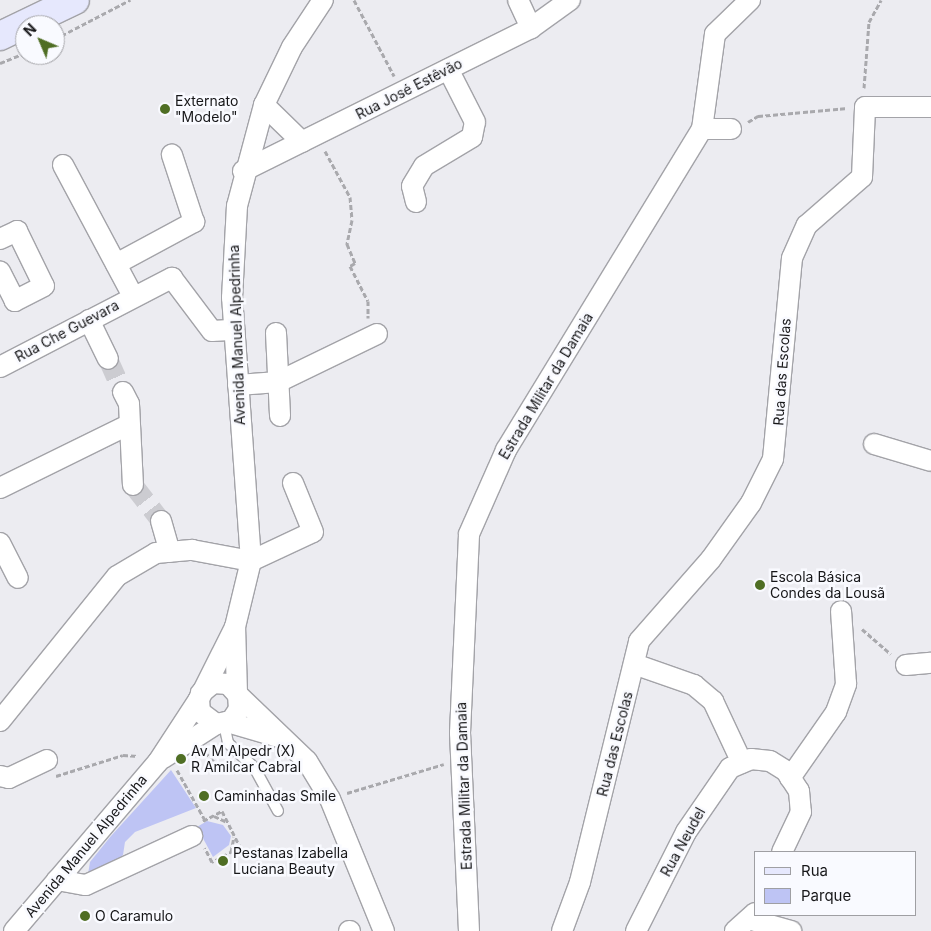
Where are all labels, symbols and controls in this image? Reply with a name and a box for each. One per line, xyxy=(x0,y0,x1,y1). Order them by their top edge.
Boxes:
north arrow xyxy=(15,15,65,65)
text: N xyxy=(20,20,40,40)
street label: Rua José Estêvão xyxy=(353,55,465,123)
place label: Externato "Modelo" xyxy=(175,93,238,125)
marker: Externato "Modelo" xyxy=(159,103,171,115)
street label: Avenida Manuel Alpedrinha xyxy=(225,244,249,426)
street label: Rua Che Guevara xyxy=(12,297,122,365)
street label: Estrada Militar da Damaia xyxy=(496,310,596,462)
street label: Rua das Escolas xyxy=(770,318,794,426)
place label: Escola Básica Condes da Lousã xyxy=(770,569,885,602)
marker: Escola Básica Condes da Lousã xyxy=(754,579,766,591)
street label: Rua das Escolas xyxy=(594,690,636,798)
street label: Estrada Militar da Damaia xyxy=(453,702,475,870)
place label: Av M Alpedr (X) R Amilcar Cabral xyxy=(191,743,301,776)
marker: Av M Alpedr (X) R Amilcar Cabral xyxy=(175,753,187,765)
street label: Avenida Manuel Alpedrinha xyxy=(21,771,151,921)
place label: Caminhadas Smile xyxy=(214,788,336,804)
marker: Caminhadas Smile xyxy=(198,790,210,802)
street label: Rua Neudel xyxy=(657,805,709,879)
place label: Pestanas Izabella Luciana Beauty xyxy=(233,845,348,878)
legend xyxy=(754,851,916,916)
marker: Pestanas Izabella Luciana Beauty xyxy=(217,855,229,867)
text: Rua xyxy=(801,861,828,880)
text: Parque xyxy=(801,886,851,905)
place label: O Caramulo xyxy=(95,908,173,924)
marker: O Caramulo xyxy=(79,910,91,922)

